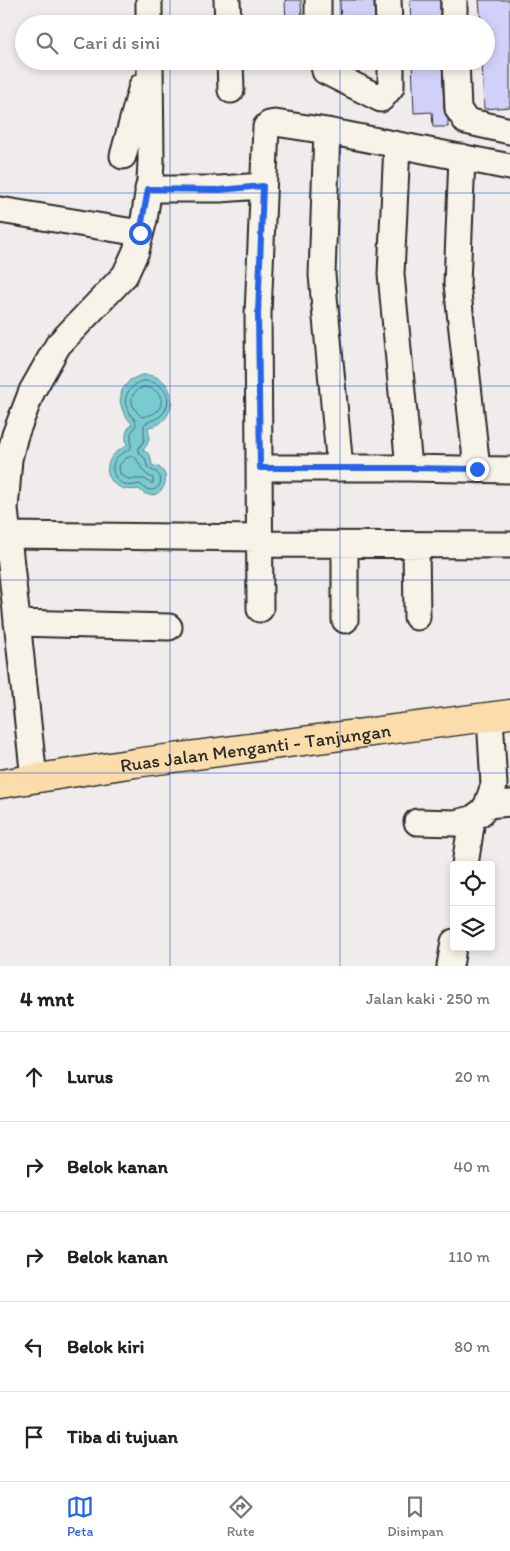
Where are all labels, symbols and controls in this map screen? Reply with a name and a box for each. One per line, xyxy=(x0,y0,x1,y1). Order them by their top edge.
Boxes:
search box xyxy=(15,15,495,70)
icon: search xyxy=(33,29,61,57)
text: Cari di sini xyxy=(73,31,160,54)
route start xyxy=(129,222,152,245)
route end xyxy=(466,458,489,481)
street label: Ruas Jalan Menganti - Tanjungan xyxy=(118,719,392,777)
map controls xyxy=(450,861,495,951)
button: locate xyxy=(450,861,495,906)
button: layers xyxy=(450,906,495,951)
text: 4 mnt xyxy=(20,986,74,1011)
text: Jalan kaki · 250 m xyxy=(366,989,490,1008)
icon: ahead xyxy=(20,1063,48,1091)
text: Lurus xyxy=(67,1065,113,1088)
text: 20 m xyxy=(455,1067,490,1086)
icon: right xyxy=(20,1153,48,1181)
text: Belok kanan xyxy=(67,1155,168,1178)
text: 40 m xyxy=(453,1157,490,1176)
icon: right xyxy=(20,1243,48,1271)
text: Belok kanan xyxy=(67,1245,168,1268)
text: 110 m xyxy=(448,1247,490,1266)
icon: left xyxy=(20,1333,48,1361)
text: Belok kiri xyxy=(67,1335,144,1358)
text: 80 m xyxy=(454,1337,490,1356)
icon: arrive xyxy=(20,1423,48,1451)
text: Tiba di tujuan xyxy=(67,1425,178,1448)
tab: Peta xyxy=(66,1493,94,1540)
tab: Rute xyxy=(227,1493,255,1540)
tab: Disimpan xyxy=(387,1493,444,1540)

